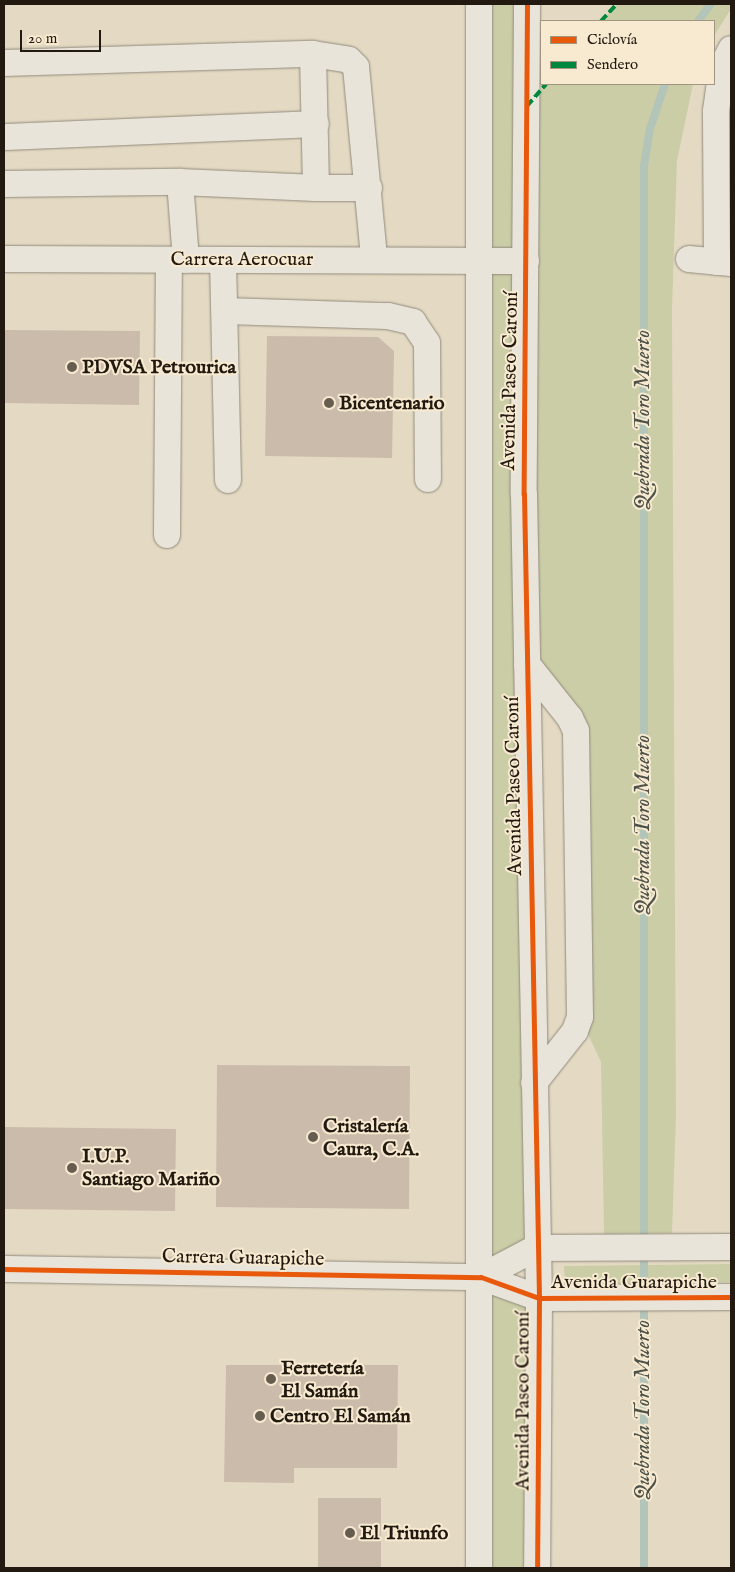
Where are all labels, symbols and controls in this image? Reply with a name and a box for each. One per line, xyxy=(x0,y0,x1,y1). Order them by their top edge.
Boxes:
scale bar xyxy=(22,20,104,52)
legend xyxy=(540,20,715,85)
text: 20 m xyxy=(28,29,57,48)
text: Ciclovía xyxy=(587,30,637,49)
text: Sendero xyxy=(587,55,638,74)
street label: Carrera Aerocuar xyxy=(171,247,313,271)
street label: Avenida Paseo Caroní xyxy=(496,291,524,471)
water label: Quebrada Toro Muerto xyxy=(631,330,657,510)
place label: PDVSA Petrourica xyxy=(82,355,236,379)
marker: PDVSA Petrourica xyxy=(66,361,78,373)
place label: Bicentenario xyxy=(339,391,445,415)
marker: Bicentenario xyxy=(323,397,335,409)
street label: Avenida Paseo Caroní xyxy=(500,696,528,876)
water label: Quebrada Toro Muerto xyxy=(631,735,657,915)
place label: Cristalería Caura, C.A. xyxy=(323,1114,419,1161)
marker: Cristalería Caura, C.A. xyxy=(307,1131,319,1143)
place label: I.U.P. Santiago Mariño xyxy=(82,1144,220,1191)
marker: I.U.P. Santiago Mariño xyxy=(66,1162,78,1174)
street label: Carrera Guarapiche xyxy=(162,1245,324,1271)
street label: Avenida Guarapiche xyxy=(551,1270,717,1294)
street label: Avenida Paseo Caroní xyxy=(511,1311,535,1491)
water label: Quebrada Toro Muerto xyxy=(631,1320,657,1500)
place label: Ferretería El Samán xyxy=(281,1356,364,1403)
marker: Ferretería El Samán xyxy=(265,1373,277,1385)
place label: Centro El Samán xyxy=(270,1404,411,1428)
marker: Centro El Samán xyxy=(254,1410,266,1422)
place label: El Triunfo xyxy=(360,1521,448,1545)
marker: El Triunfo xyxy=(344,1527,356,1539)

